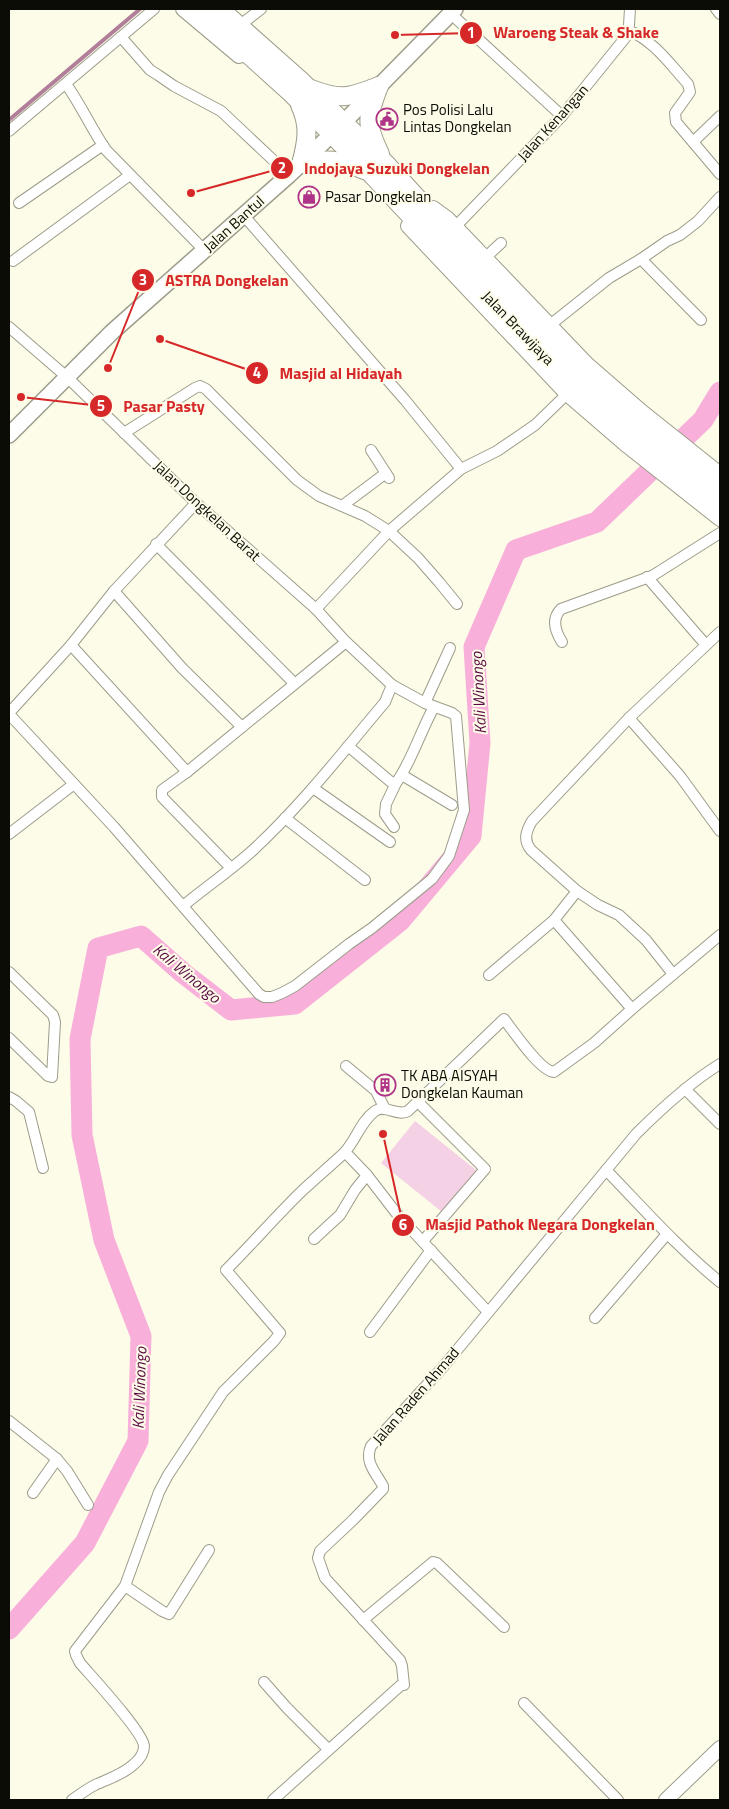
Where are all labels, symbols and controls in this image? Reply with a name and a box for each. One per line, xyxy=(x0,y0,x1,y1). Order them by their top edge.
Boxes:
callout: Waroeng Steak & Shake xyxy=(458,17,669,48)
text: Waroeng Steak & Shake xyxy=(493,20,659,44)
text: 1 xyxy=(467,21,475,44)
street label: Jalan Kenangan xyxy=(512,79,594,166)
place label: Pos Polisi Lalu Lintas Dongkelan xyxy=(403,98,512,138)
public building icon: Pos Polisi Lalu Lintas Dongkelan xyxy=(375,107,399,131)
callout: Indojaya Suzuki Dongkelan xyxy=(269,152,500,183)
text: 2 xyxy=(278,156,286,179)
text: Indojaya Suzuki Dongkelan xyxy=(304,156,490,180)
shop icon: Pasar Dongkelan xyxy=(297,185,321,209)
place label: Pasar Dongkelan xyxy=(325,185,431,208)
street label: Jalan Bantul xyxy=(198,190,269,257)
callout: ASTRA Dongkelan xyxy=(131,265,299,296)
text: 3 xyxy=(139,268,147,291)
text: ASTRA Dongkelan xyxy=(165,268,289,292)
street label: Jalan Brawijaya xyxy=(477,285,560,371)
callout: Masjid al Hidayah xyxy=(245,358,412,389)
text: 4 xyxy=(253,361,261,384)
text: Masjid al Hidayah xyxy=(280,361,402,385)
callout: Pasar Pasty xyxy=(88,391,215,422)
text: 5 xyxy=(97,394,105,417)
text: Pasar Pasty xyxy=(123,394,205,418)
street label: Jalan Dongkelan Barat xyxy=(149,455,267,567)
water label: Kali Winongo xyxy=(464,650,492,735)
water label: Kali Winongo xyxy=(148,937,227,1009)
place label: TK ABA AISYAH Dongkelan Kauman xyxy=(401,1064,523,1104)
building icon: TK ABA AISYAH Dongkelan Kauman xyxy=(373,1073,397,1097)
callout: Masjid Pathok Negara Dongkelan xyxy=(390,1209,665,1240)
text: Masjid Pathok Negara Dongkelan xyxy=(425,1212,655,1236)
text: 6 xyxy=(399,1213,407,1236)
street label: Jalan Raden Ahmad xyxy=(367,1342,465,1450)
water label: Kali Winongo xyxy=(126,1345,152,1429)

